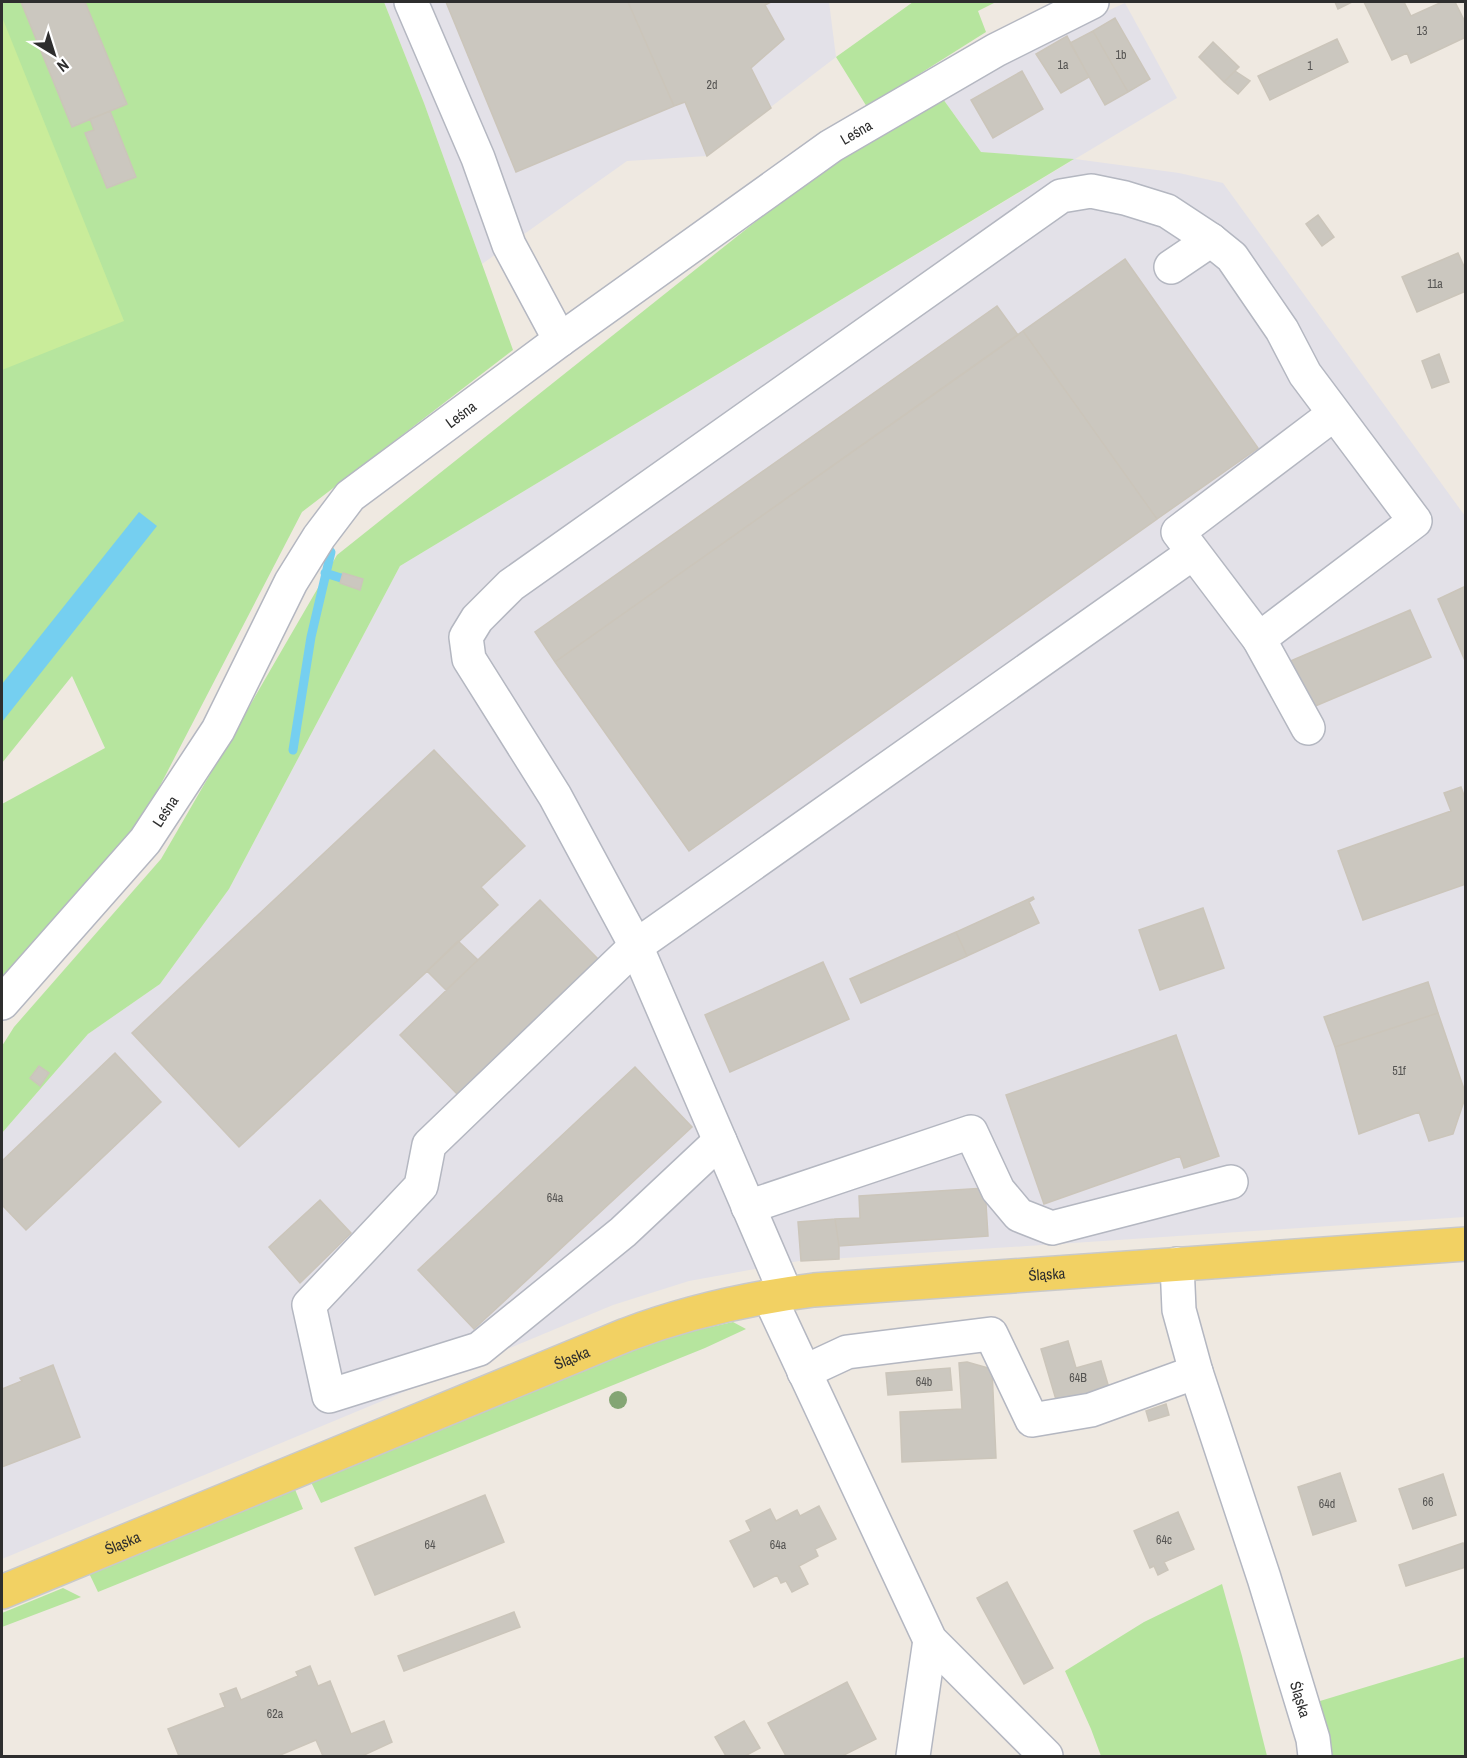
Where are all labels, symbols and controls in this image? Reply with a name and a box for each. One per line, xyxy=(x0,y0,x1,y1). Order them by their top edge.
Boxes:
house number: 13 xyxy=(1417,23,1427,39)
north arrow xyxy=(24,24,84,84)
house number: 1b xyxy=(1116,47,1126,63)
text: N xyxy=(53,54,74,77)
house number: 1a xyxy=(1058,57,1069,73)
house number: 1 xyxy=(1307,58,1313,74)
house number: 2d xyxy=(707,77,717,93)
street label: Leśna xyxy=(836,114,876,149)
house number: 11a xyxy=(1427,276,1443,292)
street label: Leśna xyxy=(441,395,480,432)
street label: Leśna xyxy=(147,791,183,831)
house number: 51f xyxy=(1392,1063,1406,1079)
house number: 64a xyxy=(547,1190,564,1206)
street label: Śląska xyxy=(1028,1262,1066,1285)
street label: Śląska xyxy=(550,1341,593,1374)
house number: 64B xyxy=(1069,1370,1087,1386)
house number: 64b xyxy=(916,1374,932,1390)
house number: 66 xyxy=(1423,1494,1433,1510)
house number: 64d xyxy=(1319,1496,1335,1512)
street label: Śląska xyxy=(101,1526,143,1559)
house number: 64c xyxy=(1156,1532,1172,1548)
house number: 64 xyxy=(425,1537,436,1553)
house number: 64a xyxy=(770,1537,787,1553)
street label: Śląska xyxy=(1285,1679,1316,1720)
house number: 62a xyxy=(267,1706,284,1722)

